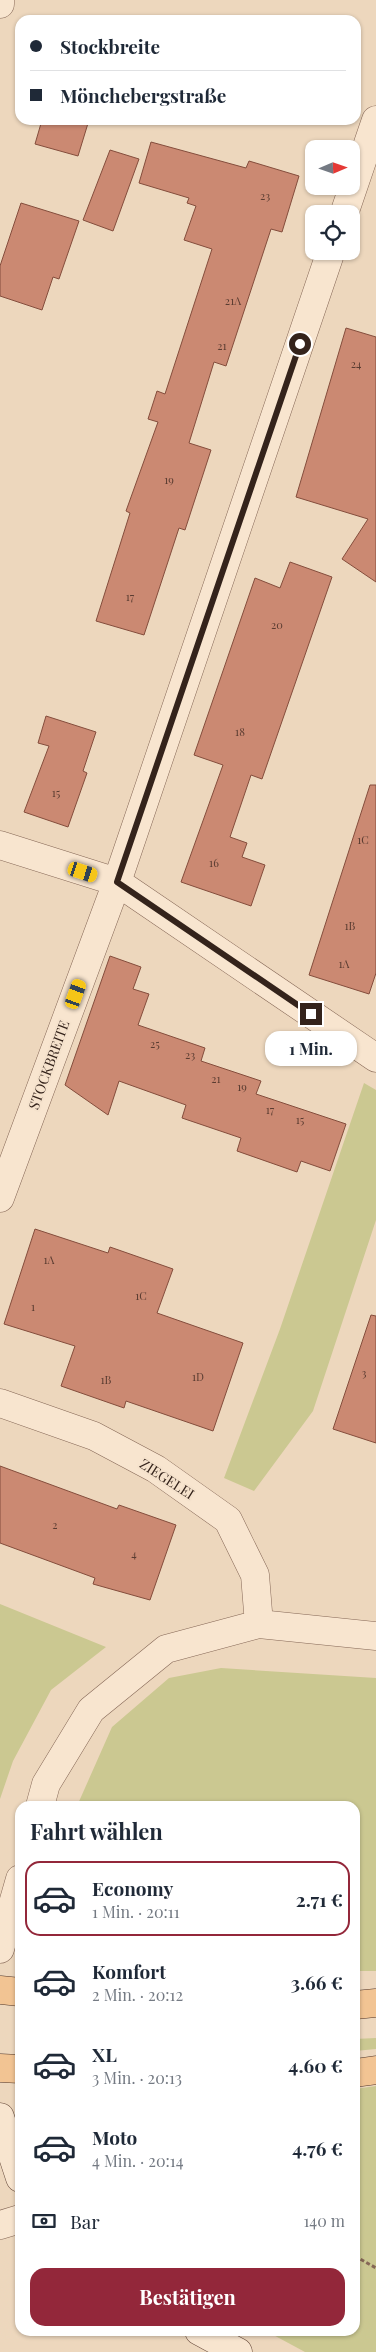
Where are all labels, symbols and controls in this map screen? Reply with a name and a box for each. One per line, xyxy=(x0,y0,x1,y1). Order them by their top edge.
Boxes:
text: Stockbreite xyxy=(60,33,160,59)
text: Mönchebergstraße xyxy=(60,82,226,108)
north arrow xyxy=(305,140,360,195)
map controls xyxy=(305,140,360,260)
house number: 23 xyxy=(260,188,270,203)
button: locate xyxy=(305,205,360,260)
house number: 21A xyxy=(225,293,241,308)
route start xyxy=(289,333,311,355)
house number: 21 xyxy=(217,338,227,353)
house number: 24 xyxy=(351,356,362,371)
house number: 19 xyxy=(164,472,174,487)
house number: 17 xyxy=(126,589,135,604)
house number: 20 xyxy=(271,617,283,632)
house number: 18 xyxy=(235,724,245,739)
house number: 15 xyxy=(52,785,61,800)
house number: 1C xyxy=(357,832,369,847)
house number: 16 xyxy=(209,855,219,870)
car xyxy=(66,860,99,884)
house number: 1B xyxy=(345,918,356,933)
house number: 1A xyxy=(339,956,350,971)
car xyxy=(63,977,88,1011)
route end xyxy=(300,1003,322,1025)
street label: STOCKBREITE xyxy=(24,1018,73,1112)
callout: 1 Min. xyxy=(265,1032,357,1066)
house number: 25 xyxy=(150,1036,160,1051)
text: 1 Min. xyxy=(289,1038,333,1059)
house number: 23 xyxy=(185,1047,195,1062)
house number: 21 xyxy=(211,1071,221,1086)
house number: 19 xyxy=(237,1079,247,1094)
house number: 17 xyxy=(266,1102,275,1117)
house number: 15 xyxy=(296,1112,305,1127)
house number: 1A xyxy=(44,1252,55,1267)
house number: 1C xyxy=(135,1288,147,1303)
house number: 1 xyxy=(31,1299,35,1314)
house number: 3 xyxy=(362,1365,367,1380)
house number: 1D xyxy=(192,1369,204,1384)
house number: 1B xyxy=(101,1372,112,1387)
street label: ZIEGELEI xyxy=(136,1454,198,1503)
house number: 2 xyxy=(52,1517,58,1532)
house number: 4 xyxy=(131,1546,137,1561)
text: Fahrt wählen xyxy=(30,1816,163,1846)
text: Economy xyxy=(92,1875,173,1901)
icon: car xyxy=(32,1876,77,1921)
text: 2.71 € xyxy=(296,1886,343,1912)
text: 1 Min. · 20:11 xyxy=(92,1901,180,1922)
text: Komfort xyxy=(92,1958,166,1984)
icon: car xyxy=(32,1959,77,2004)
text: 3.66 € xyxy=(291,1969,343,1995)
text: 2 Min. · 20:12 xyxy=(92,1984,183,2005)
text: XL xyxy=(92,2041,117,2067)
icon: car xyxy=(32,2042,77,2087)
text: 4.60 € xyxy=(288,2052,343,2078)
text: 3 Min. · 20:13 xyxy=(92,2067,182,2088)
text: Moto xyxy=(92,2124,137,2150)
icon: car xyxy=(32,2125,77,2170)
text: 4.76 € xyxy=(292,2135,343,2161)
text: 4 Min. · 20:14 xyxy=(92,2150,184,2171)
icon: cash xyxy=(30,2207,58,2235)
text: Bar xyxy=(70,2208,100,2234)
text: 140 m xyxy=(303,2210,345,2231)
button: Bestätigen xyxy=(30,2268,345,2326)

